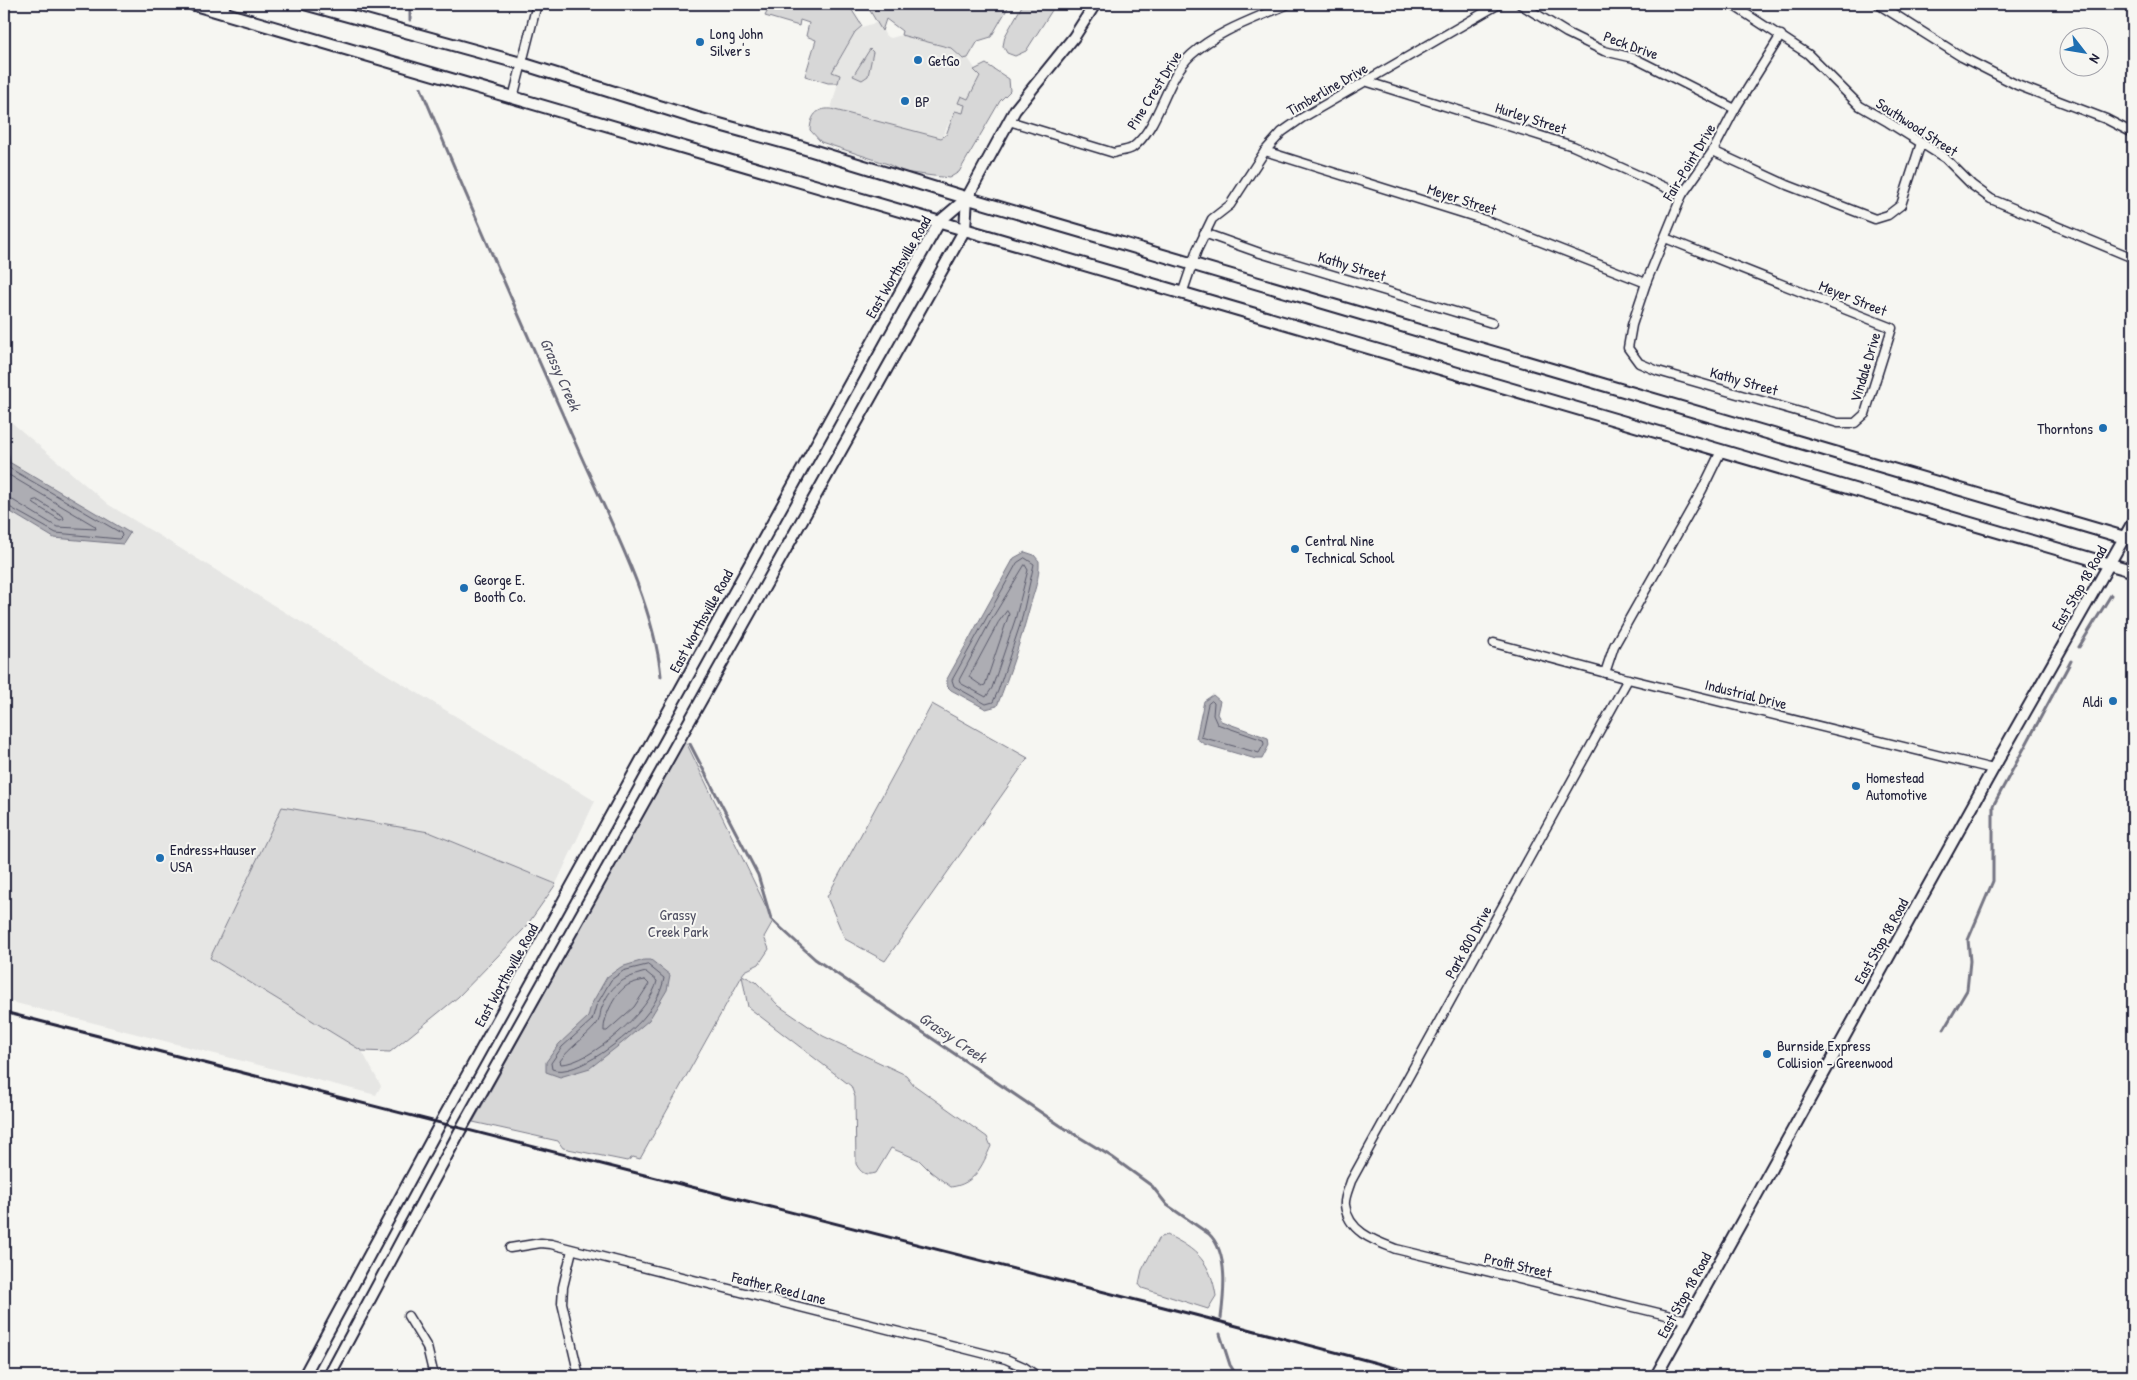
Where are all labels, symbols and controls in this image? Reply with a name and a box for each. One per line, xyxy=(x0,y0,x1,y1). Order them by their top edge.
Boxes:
place label: Long John Silver's xyxy=(710,23,763,61)
street label: Peck Drive xyxy=(1601,25,1661,65)
north arrow xyxy=(2060,28,2110,78)
marker: Long John Silver's xyxy=(694,36,706,48)
street label: Pine Crest Drive xyxy=(1121,47,1187,133)
place label: GetGo xyxy=(928,50,960,71)
text: N xyxy=(2085,51,2106,68)
marker: GetGo xyxy=(912,54,924,66)
street label: Timberline Drive xyxy=(1283,57,1371,121)
place label: BP xyxy=(915,91,930,112)
street label: Southwood Street xyxy=(1872,93,1963,162)
marker: BP xyxy=(899,95,911,107)
street label: Hurley Street xyxy=(1493,97,1570,140)
street label: Fair-Point Drive xyxy=(1657,119,1720,206)
street label: Meyer Street xyxy=(1425,178,1500,220)
street label: East Worthsville Road xyxy=(860,212,936,322)
street label: Kathy Street xyxy=(1316,246,1389,287)
street label: Meyer Street xyxy=(1816,275,1891,321)
street label: Vindale Drive xyxy=(1844,330,1886,404)
water label: Grassy Creek xyxy=(535,334,587,415)
street label: Kathy Street xyxy=(1708,361,1781,401)
place label: Thorntons xyxy=(2037,418,2093,439)
marker: Thorntons xyxy=(2097,422,2109,434)
place label: Central Nine Technical School xyxy=(1305,530,1394,568)
street label: East Stop 18 Road xyxy=(2046,542,2112,634)
marker: Central Nine Technical School xyxy=(1289,543,1301,555)
street label: East Worthsville Road xyxy=(664,565,738,676)
place label: George E. Booth Co. xyxy=(474,569,526,607)
marker: George E. Booth Co. xyxy=(458,582,470,594)
street label: Industrial Drive xyxy=(1703,674,1789,714)
place label: Aldi xyxy=(2082,691,2103,712)
marker: Aldi xyxy=(2107,695,2119,707)
place label: Homestead Automotive xyxy=(1866,767,1927,805)
marker: Homestead Automotive xyxy=(1850,780,1862,792)
place label: Endress+Hauser USA xyxy=(170,839,256,877)
marker: Endress+Hauser USA xyxy=(154,852,166,864)
street label: East Stop 18 Road xyxy=(1849,894,1913,988)
street label: Park 800 Drive xyxy=(1439,902,1497,982)
park label: Grassy Creek Park xyxy=(648,904,708,942)
street label: East Worthsville Road xyxy=(469,919,543,1030)
water label: Grassy Creek xyxy=(915,1006,992,1068)
place label: Burnside Express Collision - Greenwood xyxy=(1777,1035,1893,1073)
marker: Burnside Express Collision - Greenwood xyxy=(1761,1048,1773,1060)
street label: Profit Street xyxy=(1482,1247,1555,1283)
street label: East Stop 18 Road xyxy=(1652,1248,1716,1342)
street label: Feather Reed Lane xyxy=(729,1266,828,1310)

